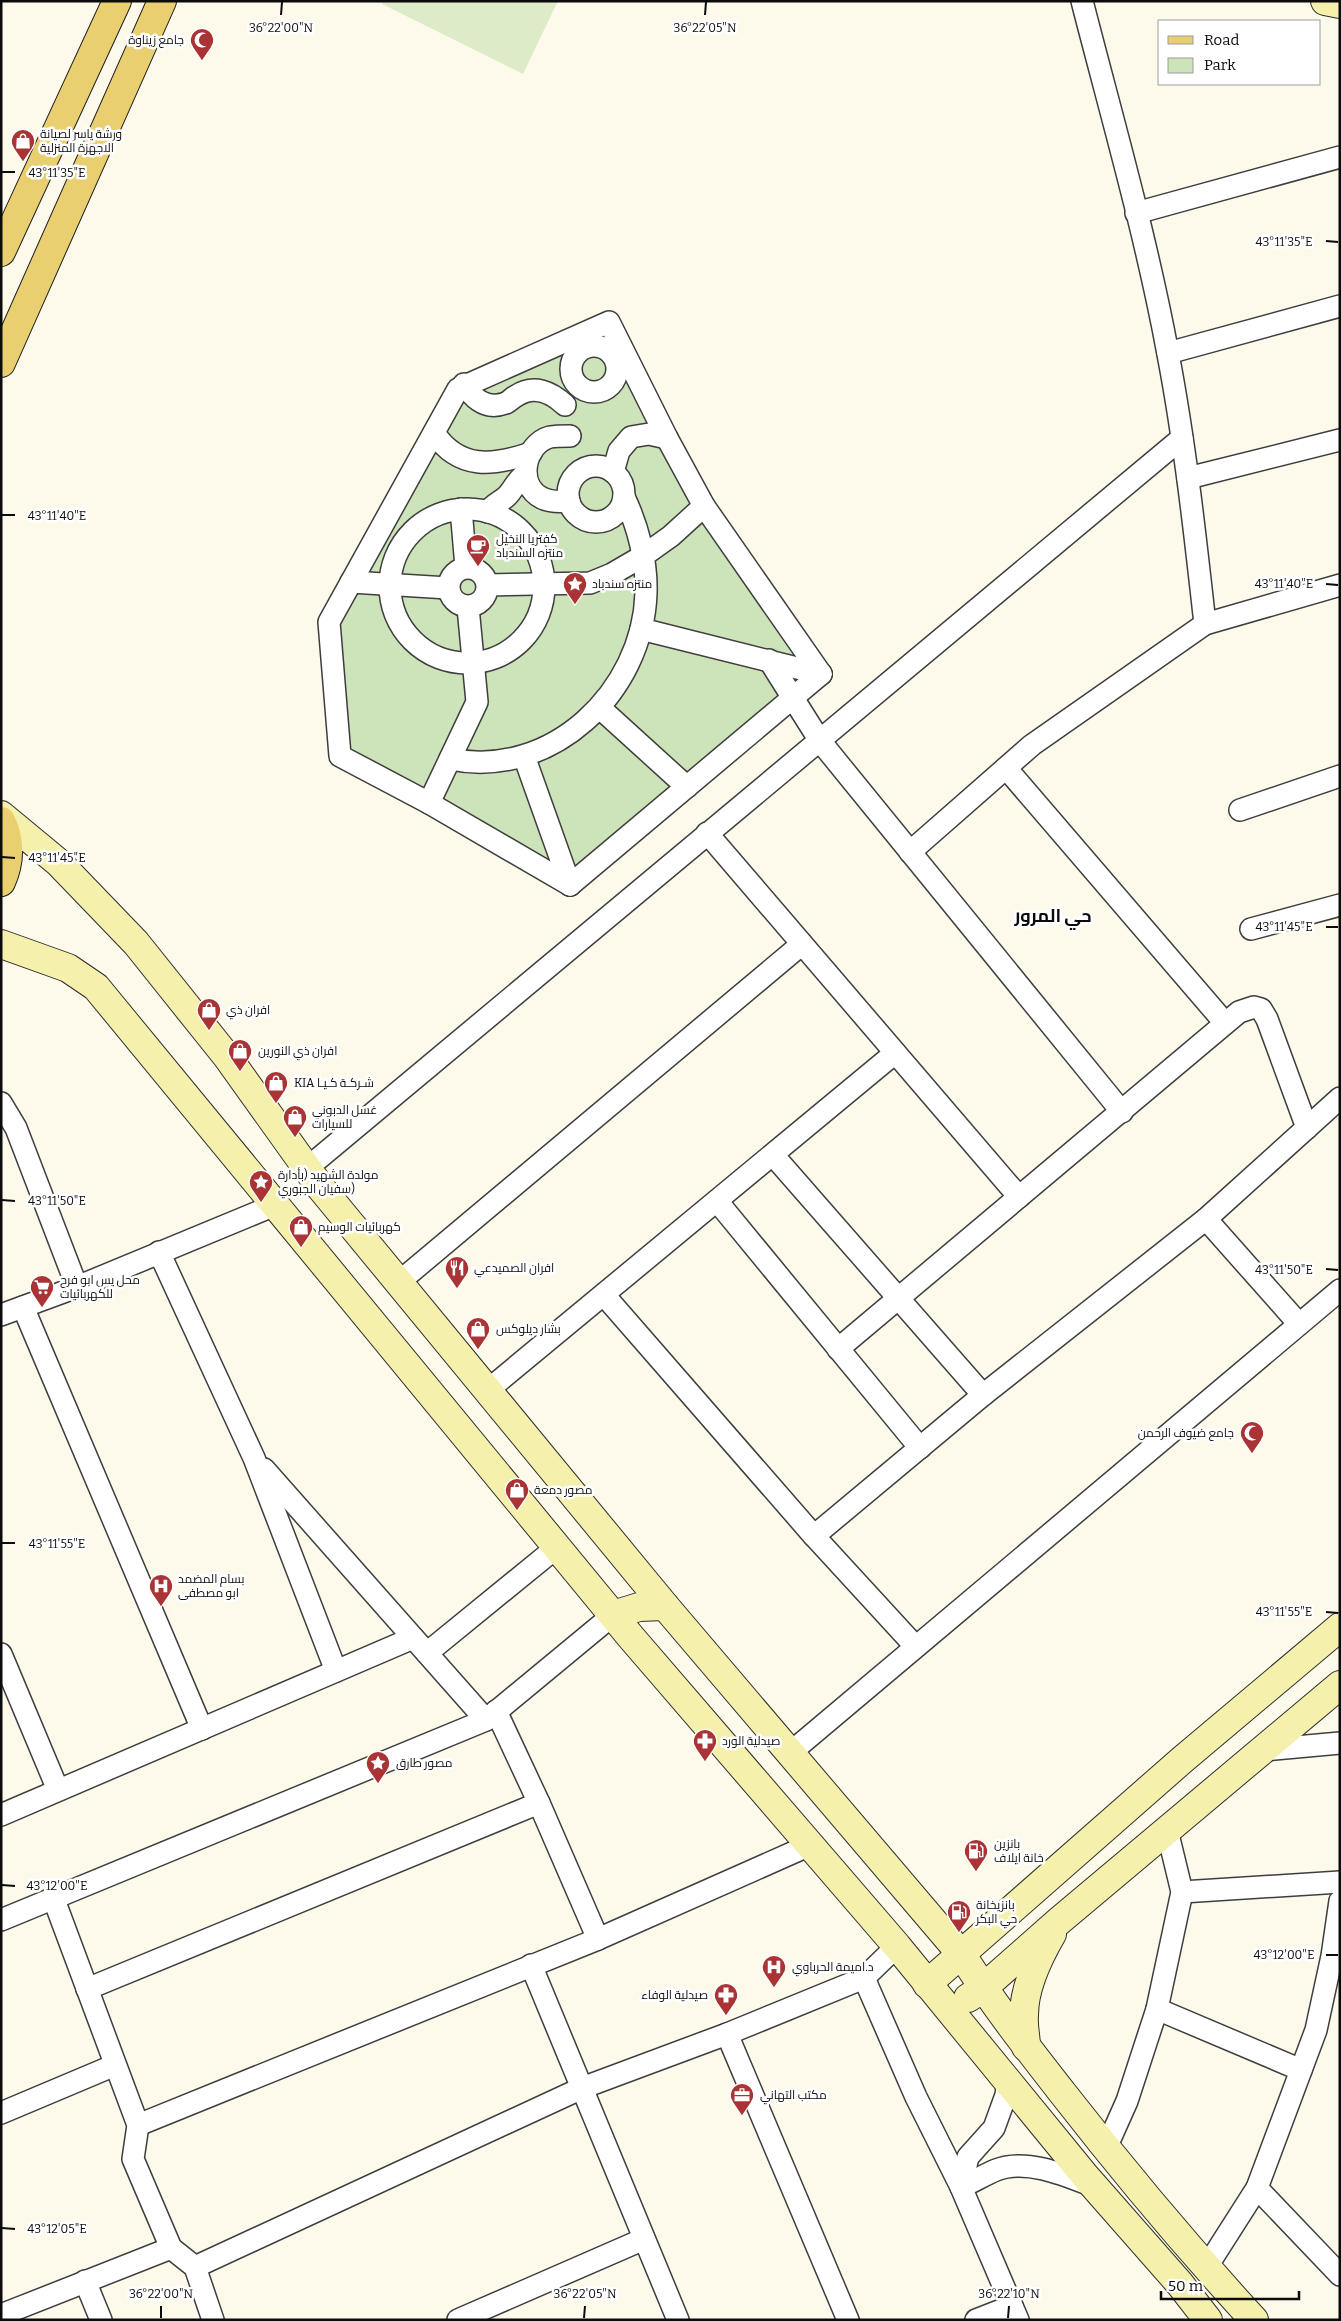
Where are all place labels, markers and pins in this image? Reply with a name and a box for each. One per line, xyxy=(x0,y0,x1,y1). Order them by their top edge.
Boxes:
mosque icon: جامع زيناوة xyxy=(189,27,215,61)
place label: جامع زيناوة xyxy=(128,33,184,48)
place label: ورشة ياسر لصيانة الاجهزة المنزلية xyxy=(40,127,122,155)
shop icon: ورشة ياسر لصيانة الاجهزة المنزلية xyxy=(10,128,36,162)
place label: كفتريا النخيل منتزه السندباد xyxy=(496,532,563,560)
cafe icon: كفتريا النخيل منتزه السندباد xyxy=(465,533,491,567)
place icon: منتزه سندباد xyxy=(562,571,588,605)
place label: منتزه سندباد xyxy=(592,577,652,591)
shop icon: افران ذي xyxy=(196,997,222,1031)
place label: افران ذي xyxy=(226,1003,270,1020)
shop icon: افران ذي النورين xyxy=(227,1038,253,1072)
place label: افران ذي النورين xyxy=(258,1044,337,1061)
shop icon: KIA شـركـة كـيـا xyxy=(263,1070,289,1104)
place label: KIA شـركـة كـيـا xyxy=(294,1076,374,1090)
place label: غسل الدبوني للسيارات xyxy=(312,1103,377,1131)
shop icon: غسل الدبوني للسيارات xyxy=(282,1104,308,1138)
place label: مولدة الشهيد (بأدارة سفيان الجبوري) xyxy=(278,1167,379,1199)
place icon: مولدة الشهيد (بأدارة سفيان الجبوري) xyxy=(248,1169,274,1203)
shop icon: كهربائيات الوسيم xyxy=(288,1214,314,1248)
place label: كهربائيات الوسيم xyxy=(318,1220,401,1235)
restaurant icon: افران الصميدعي xyxy=(444,1255,470,1289)
place label: افران الصميدعي xyxy=(474,1261,554,1278)
place label: محل يس ابو فرح للكهربائيات xyxy=(60,1273,140,1301)
supermarket icon: محل يس ابو فرح للكهربائيات xyxy=(29,1274,55,1308)
shop icon: بشار ديلوكس xyxy=(465,1316,491,1350)
place label: بشار ديلوكس xyxy=(496,1322,561,1336)
mosque icon: جامع ضيوف الرحمن xyxy=(1239,1420,1265,1454)
place label: جامع ضيوف الرحمن xyxy=(1138,1426,1234,1441)
shop icon: مصور دمعة xyxy=(504,1477,530,1511)
place label: مصور دمعة xyxy=(534,1483,593,1497)
place label: بسام المضمد ابو مصطفى xyxy=(178,1572,244,1600)
hospital icon: بسام المضمد ابو مصطفى xyxy=(148,1573,174,1607)
pharmacy icon: صيدلية الورد xyxy=(692,1728,718,1762)
place label: صيدلية الورد xyxy=(722,1734,780,1748)
place icon: مصور طارق xyxy=(365,1750,391,1784)
place label: مصور طارق xyxy=(396,1756,452,1770)
place label: بانزين خانة ايلاف xyxy=(994,1837,1044,1865)
fuel station icon: بانزين خانة ايلاف xyxy=(963,1838,989,1872)
place label: بانزيخانة حي البكر xyxy=(975,1898,1017,1929)
fuel station icon: بانزيخانة حي البكر xyxy=(946,1899,972,1933)
hospital icon: د.اميمة الحرباوي xyxy=(761,1954,787,1988)
place label: د.اميمة الحرباوي xyxy=(792,1960,874,1977)
pharmacy icon: صيدلية الوفاء xyxy=(713,1982,739,2016)
place label: صيدلية الوفاء xyxy=(641,1988,708,2002)
office icon: مكتب التهاني xyxy=(729,2082,755,2116)
place label: مكتب التهاني xyxy=(760,2088,827,2105)

